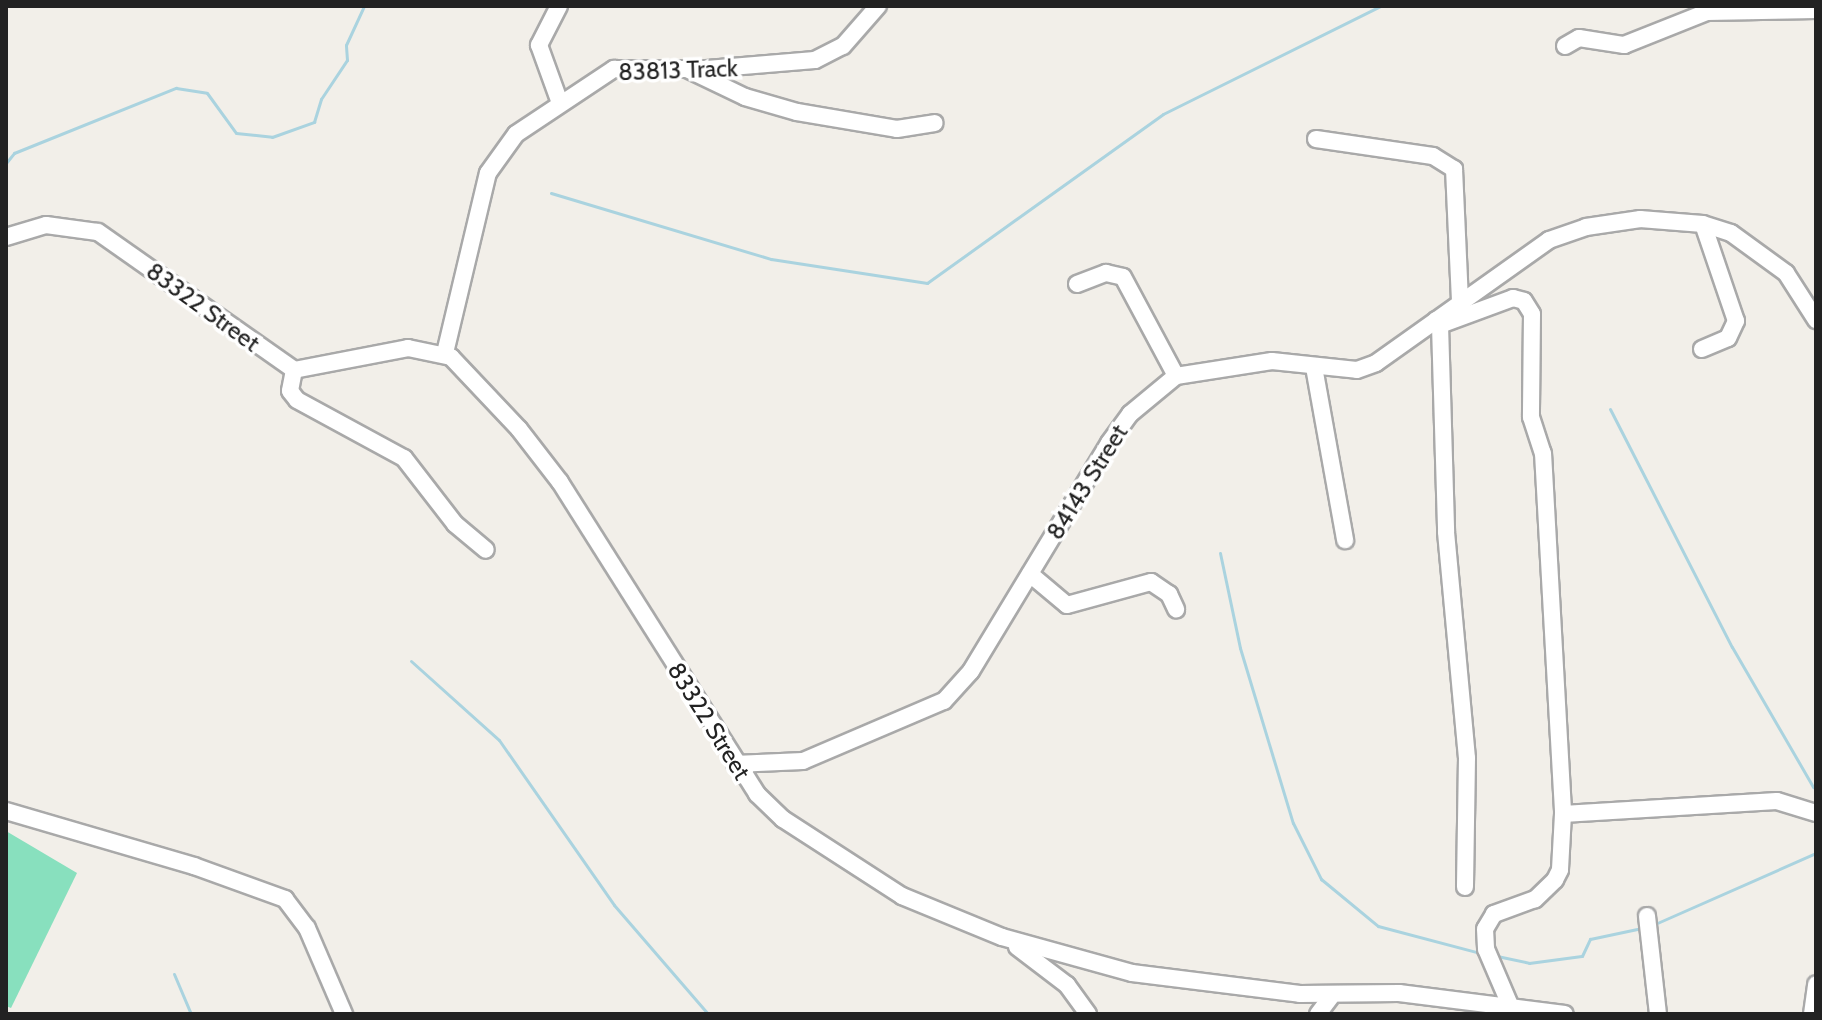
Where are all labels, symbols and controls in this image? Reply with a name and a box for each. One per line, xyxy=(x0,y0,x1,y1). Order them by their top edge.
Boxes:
street label: 83813 Track xyxy=(618,54,738,86)
street label: 83322 Street xyxy=(141,256,265,358)
street label: 84143 Street xyxy=(1040,419,1134,545)
street label: 83322 Street xyxy=(662,657,756,785)

